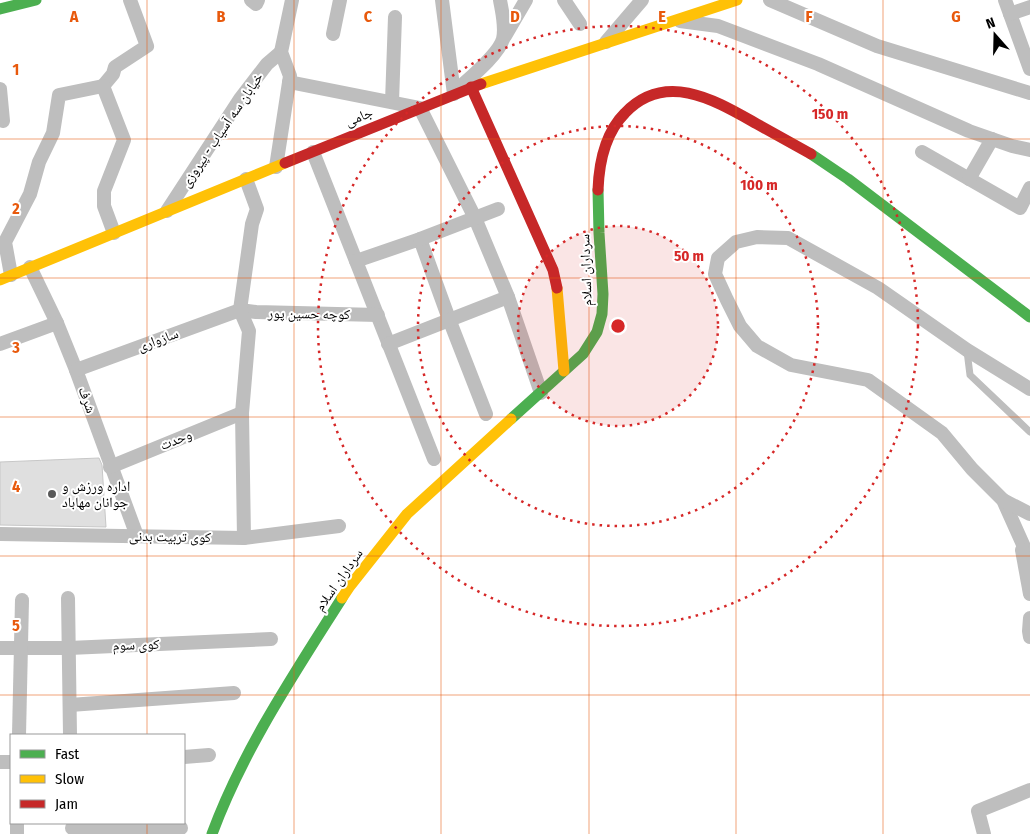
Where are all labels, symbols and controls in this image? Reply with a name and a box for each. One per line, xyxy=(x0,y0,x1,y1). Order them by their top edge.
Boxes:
text: A xyxy=(69,7,79,26)
text: B xyxy=(217,7,226,26)
text: C xyxy=(364,7,373,26)
text: D xyxy=(510,7,520,26)
text: E xyxy=(658,7,666,26)
text: F xyxy=(805,7,813,26)
text: G xyxy=(951,7,961,26)
north arrow xyxy=(970,10,1020,60)
text: N xyxy=(984,14,998,33)
text: 1 xyxy=(13,60,19,79)
street label: خیابان سه آسیاب - پیروزی xyxy=(177,69,267,191)
street label: جامی xyxy=(343,104,375,130)
text: 150 m xyxy=(812,105,848,123)
text: 100 m xyxy=(740,176,778,194)
text: 2 xyxy=(11,199,20,218)
street label: سرداران اسلام xyxy=(576,234,597,306)
text: 50 m xyxy=(674,247,704,265)
street label: کوچه حسین پور xyxy=(267,305,351,323)
centre of rings xyxy=(609,317,627,335)
street label: سازواری xyxy=(135,325,181,355)
text: 3 xyxy=(11,338,20,357)
street label: شرف xyxy=(74,385,100,415)
street label: وحدت xyxy=(158,426,194,454)
text: 4 xyxy=(12,477,20,496)
place label: اداره ورزش و جوانان مهاباد xyxy=(62,478,130,511)
marker: اداره ورزش و جوانان مهاباد xyxy=(46,488,58,500)
street label: کوی تربیت بدنی xyxy=(129,528,211,546)
street label: سرداران اسلام xyxy=(311,546,367,615)
text: 5 xyxy=(12,616,20,635)
street label: کوی سوم xyxy=(112,636,160,655)
legend xyxy=(10,734,185,824)
text: Fast xyxy=(55,745,79,763)
text: Slow xyxy=(55,770,84,788)
text: Jam xyxy=(55,795,78,813)

